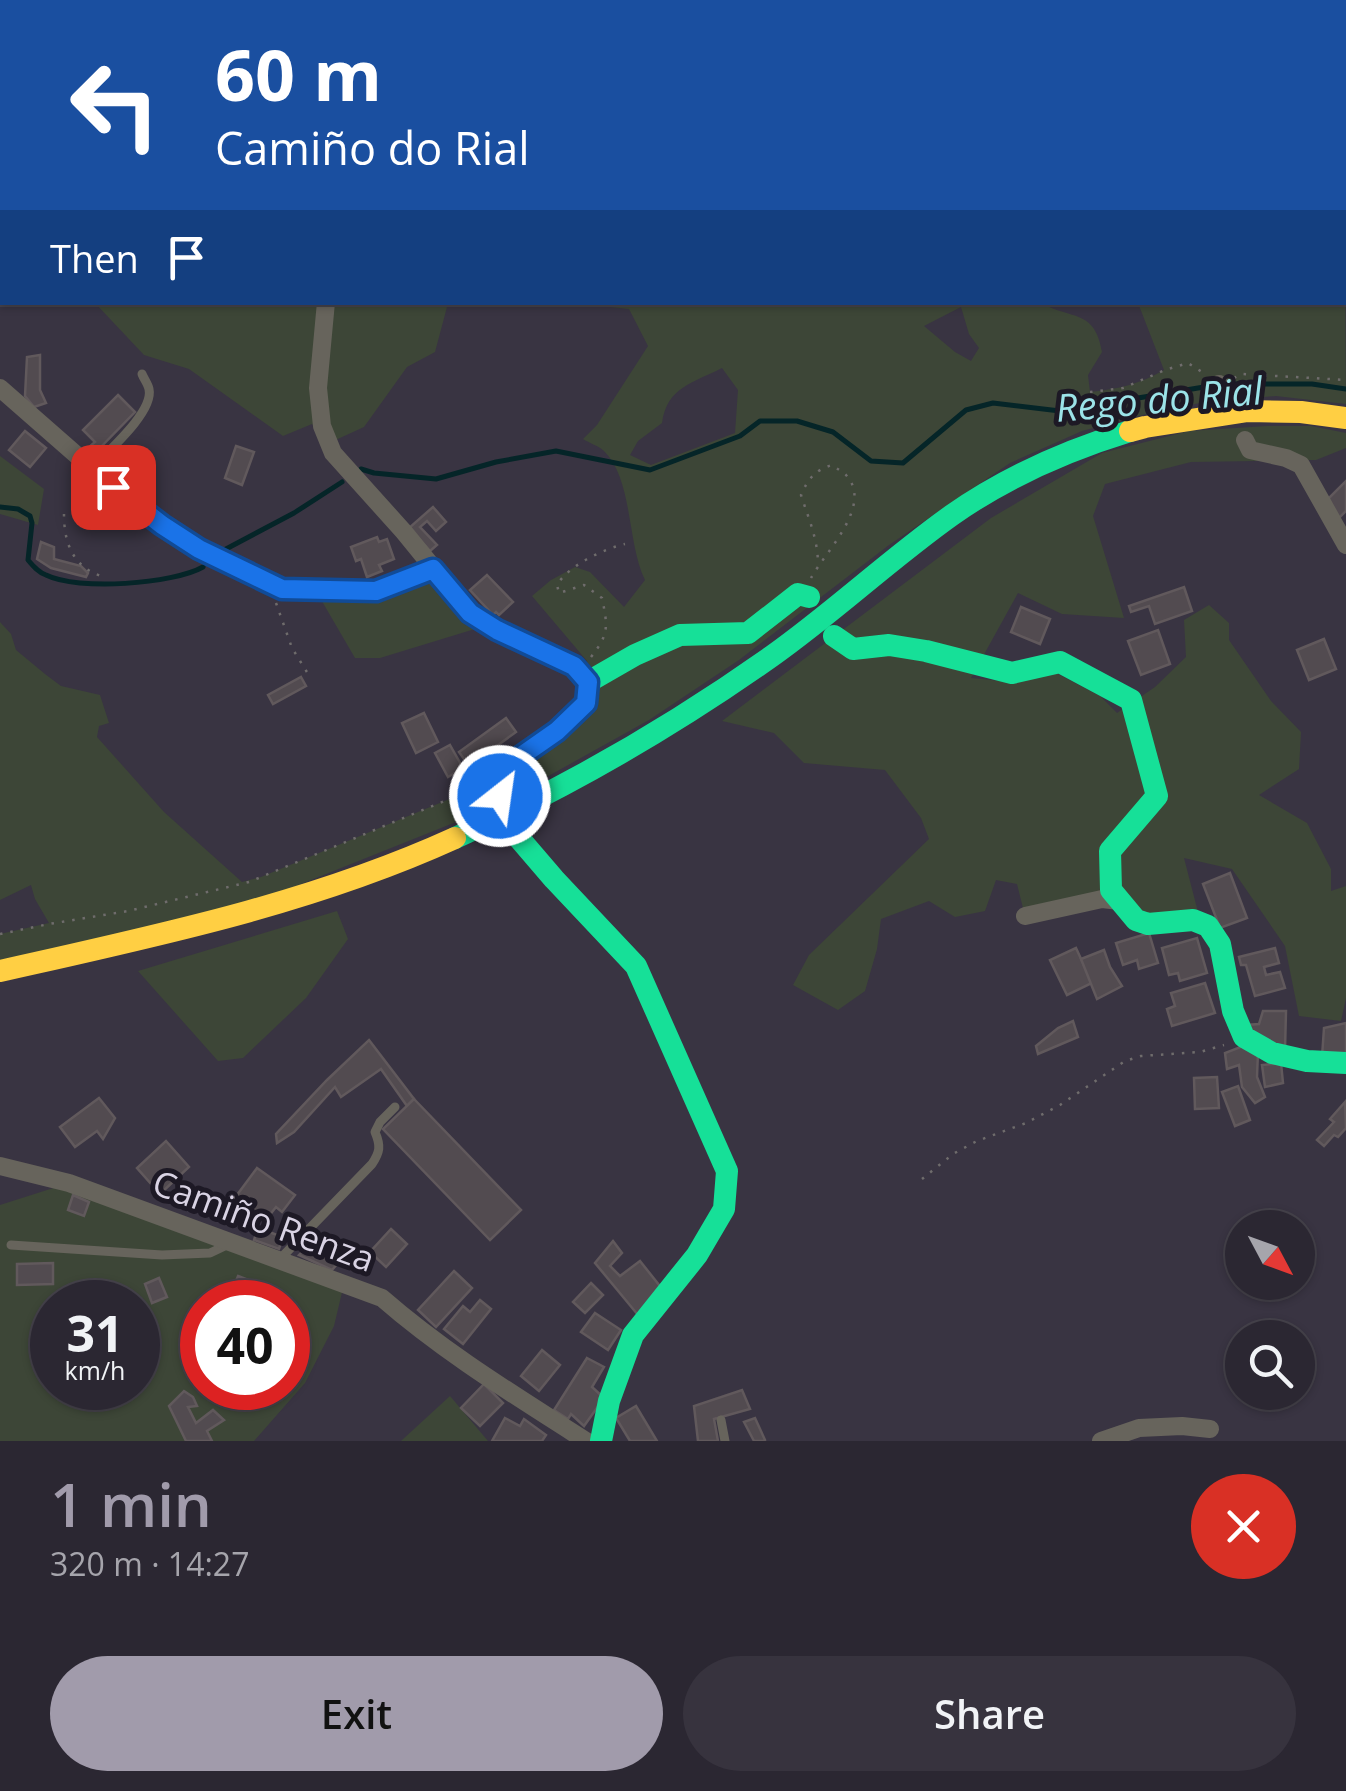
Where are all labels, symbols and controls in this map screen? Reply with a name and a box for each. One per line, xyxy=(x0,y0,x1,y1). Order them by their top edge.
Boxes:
text: 60 m xyxy=(215,26,382,122)
icon: left xyxy=(50,40,180,170)
text: Camiño do Rial xyxy=(215,117,530,178)
icon: arrive xyxy=(159,230,214,285)
text: Then xyxy=(50,232,139,284)
water label: Rego do Rial xyxy=(1053,363,1266,433)
pin xyxy=(71,445,156,530)
icon: arrive xyxy=(86,460,141,515)
position arrow xyxy=(448,744,552,848)
street label: Camiño Renza xyxy=(147,1158,381,1282)
north arrow xyxy=(1225,1210,1315,1300)
map controls xyxy=(1225,1210,1315,1410)
speed limit sign: 40 xyxy=(180,1280,310,1410)
text: 31 xyxy=(66,1299,124,1367)
button: search xyxy=(1225,1320,1315,1410)
text: km/h xyxy=(65,1353,125,1387)
text: 1 min xyxy=(50,1463,212,1545)
button: close xyxy=(1191,1474,1296,1579)
text: 320 m · 14:27 xyxy=(50,1542,249,1585)
button: Exit xyxy=(50,1656,663,1771)
button: Share xyxy=(683,1656,1296,1771)

